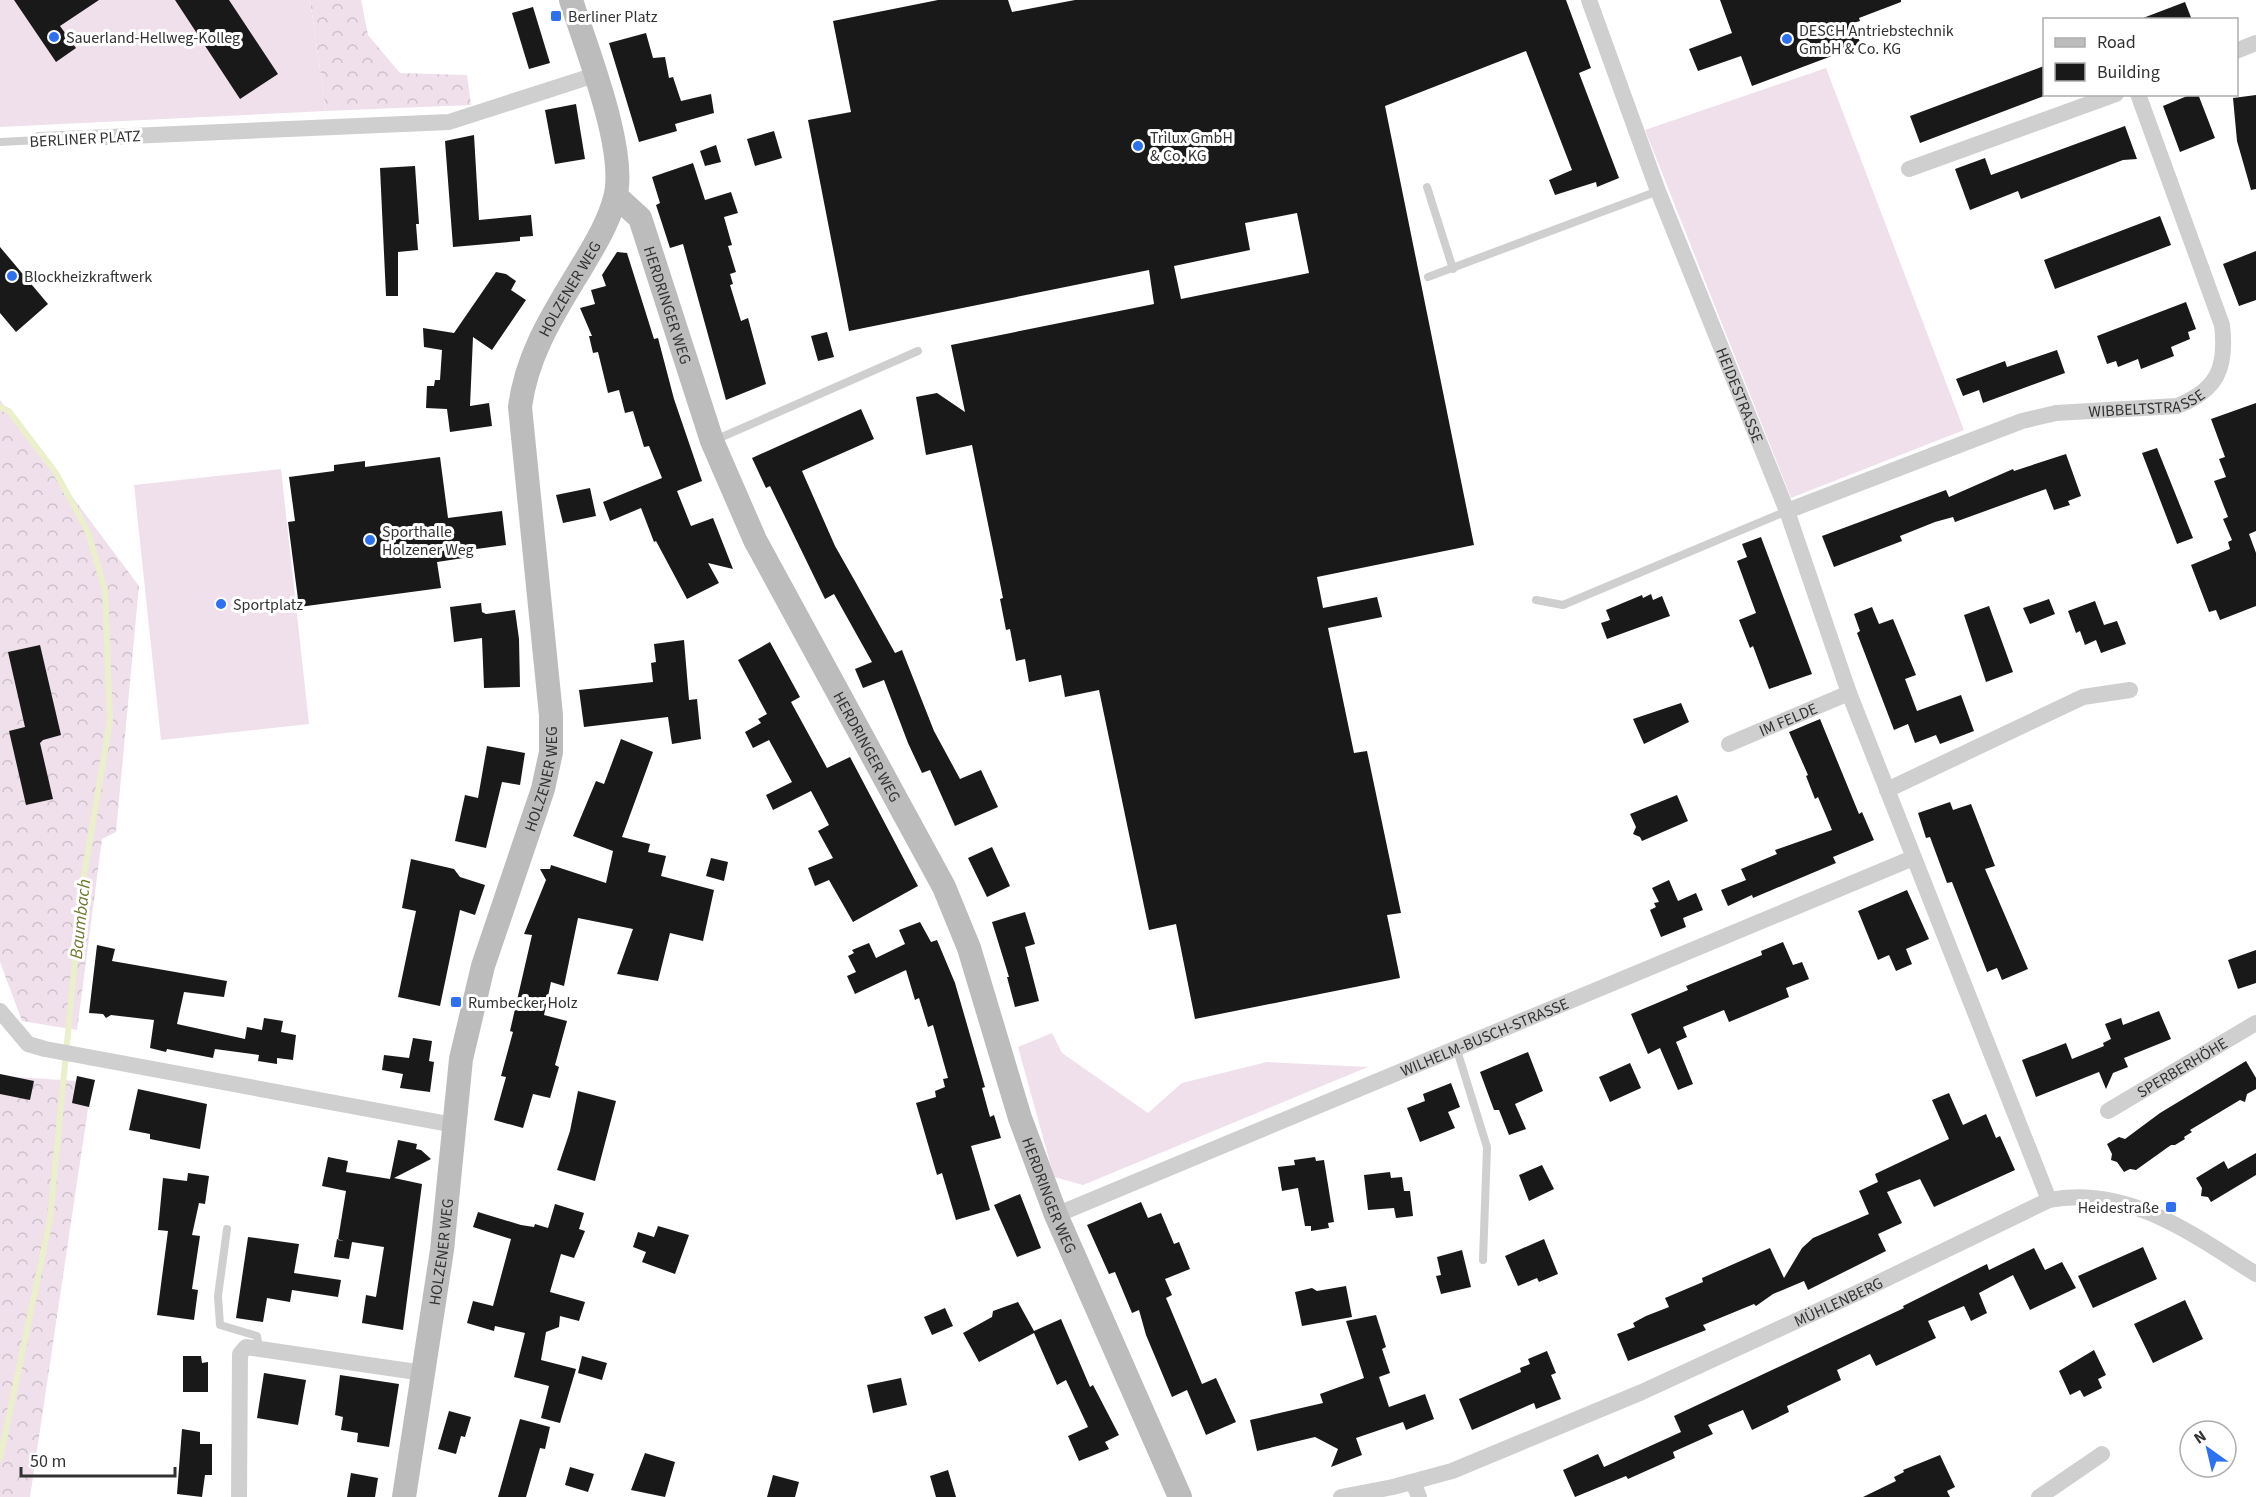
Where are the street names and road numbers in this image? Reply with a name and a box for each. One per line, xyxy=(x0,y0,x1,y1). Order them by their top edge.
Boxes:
street label: BERLINER PLATZ xyxy=(29,125,141,153)
street label: HOLZENER WEG xyxy=(533,237,607,341)
street label: HERDRINGER WEG xyxy=(638,243,697,367)
street label: HEIDESTRASSE xyxy=(1710,344,1768,446)
street label: WIBBELTSTRASSE xyxy=(2088,384,2210,423)
street label: HERDRINGER WEG xyxy=(828,688,906,806)
street label: IM FELDE xyxy=(1756,698,1821,742)
street label: HOLZENER WEG xyxy=(519,726,563,835)
street label: WILHELM-BUSCH-STRASSE xyxy=(1397,993,1572,1082)
street label: SPERBERHÖHE xyxy=(2133,1032,2232,1103)
street label: HERDRINGER WEG xyxy=(1016,1134,1082,1257)
street label: HOLZENER WEG xyxy=(424,1197,459,1307)
street label: MÜHLENBERG xyxy=(1791,1272,1887,1332)

